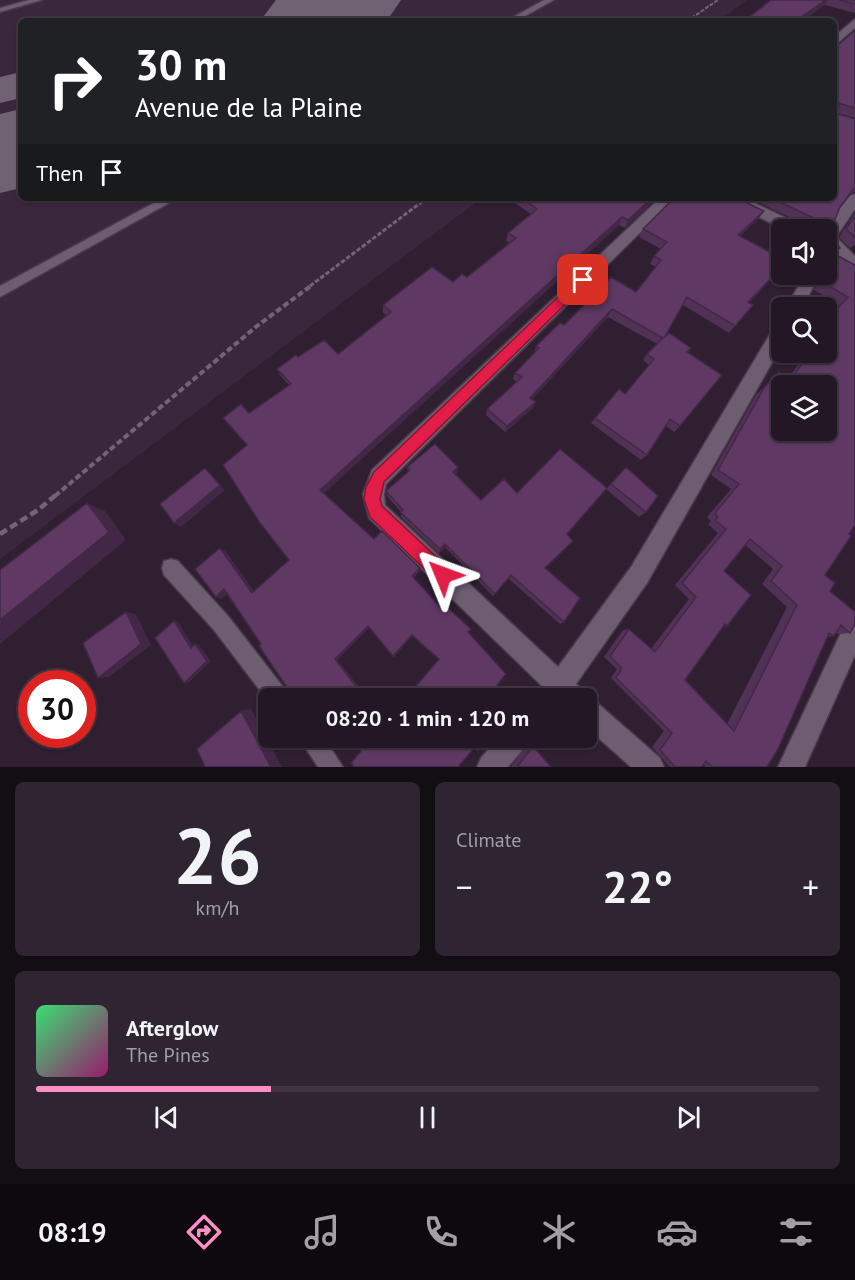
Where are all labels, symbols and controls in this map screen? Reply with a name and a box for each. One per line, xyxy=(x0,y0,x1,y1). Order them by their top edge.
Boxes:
text: 30 m xyxy=(135,37,227,92)
icon: right xyxy=(36,42,114,120)
text: Avenue de la Plaine xyxy=(135,90,363,124)
icon: arrive xyxy=(95,156,128,189)
text: Then xyxy=(36,159,83,187)
map controls xyxy=(771,219,837,441)
button: sound xyxy=(771,219,837,285)
pin xyxy=(557,254,608,305)
icon: arrive xyxy=(566,263,599,296)
button: search xyxy=(771,297,837,363)
button: layers xyxy=(771,375,837,441)
position arrow xyxy=(411,543,475,607)
speed limit sign: 30 xyxy=(18,670,96,748)
text: 08:20 · 1 min · 120 m xyxy=(326,704,529,732)
text: 26 xyxy=(173,805,262,906)
text: Climate xyxy=(456,827,522,853)
text: 22° xyxy=(602,857,673,915)
text: − xyxy=(456,865,473,908)
text: + xyxy=(802,865,819,908)
text: km/h xyxy=(196,895,239,921)
text: Afterglow xyxy=(126,1014,218,1042)
text: The Pines xyxy=(126,1042,210,1068)
icon: previous xyxy=(150,1101,183,1134)
icon: pause xyxy=(411,1101,444,1134)
icon: next xyxy=(672,1101,705,1134)
icon: directions xyxy=(183,1211,225,1253)
icon: music xyxy=(301,1211,343,1253)
icon: phone xyxy=(420,1211,462,1253)
icon: climate xyxy=(538,1211,580,1253)
icon: car xyxy=(656,1211,698,1253)
icon: filters xyxy=(775,1211,817,1253)
text: 08:19 xyxy=(38,1215,107,1249)

